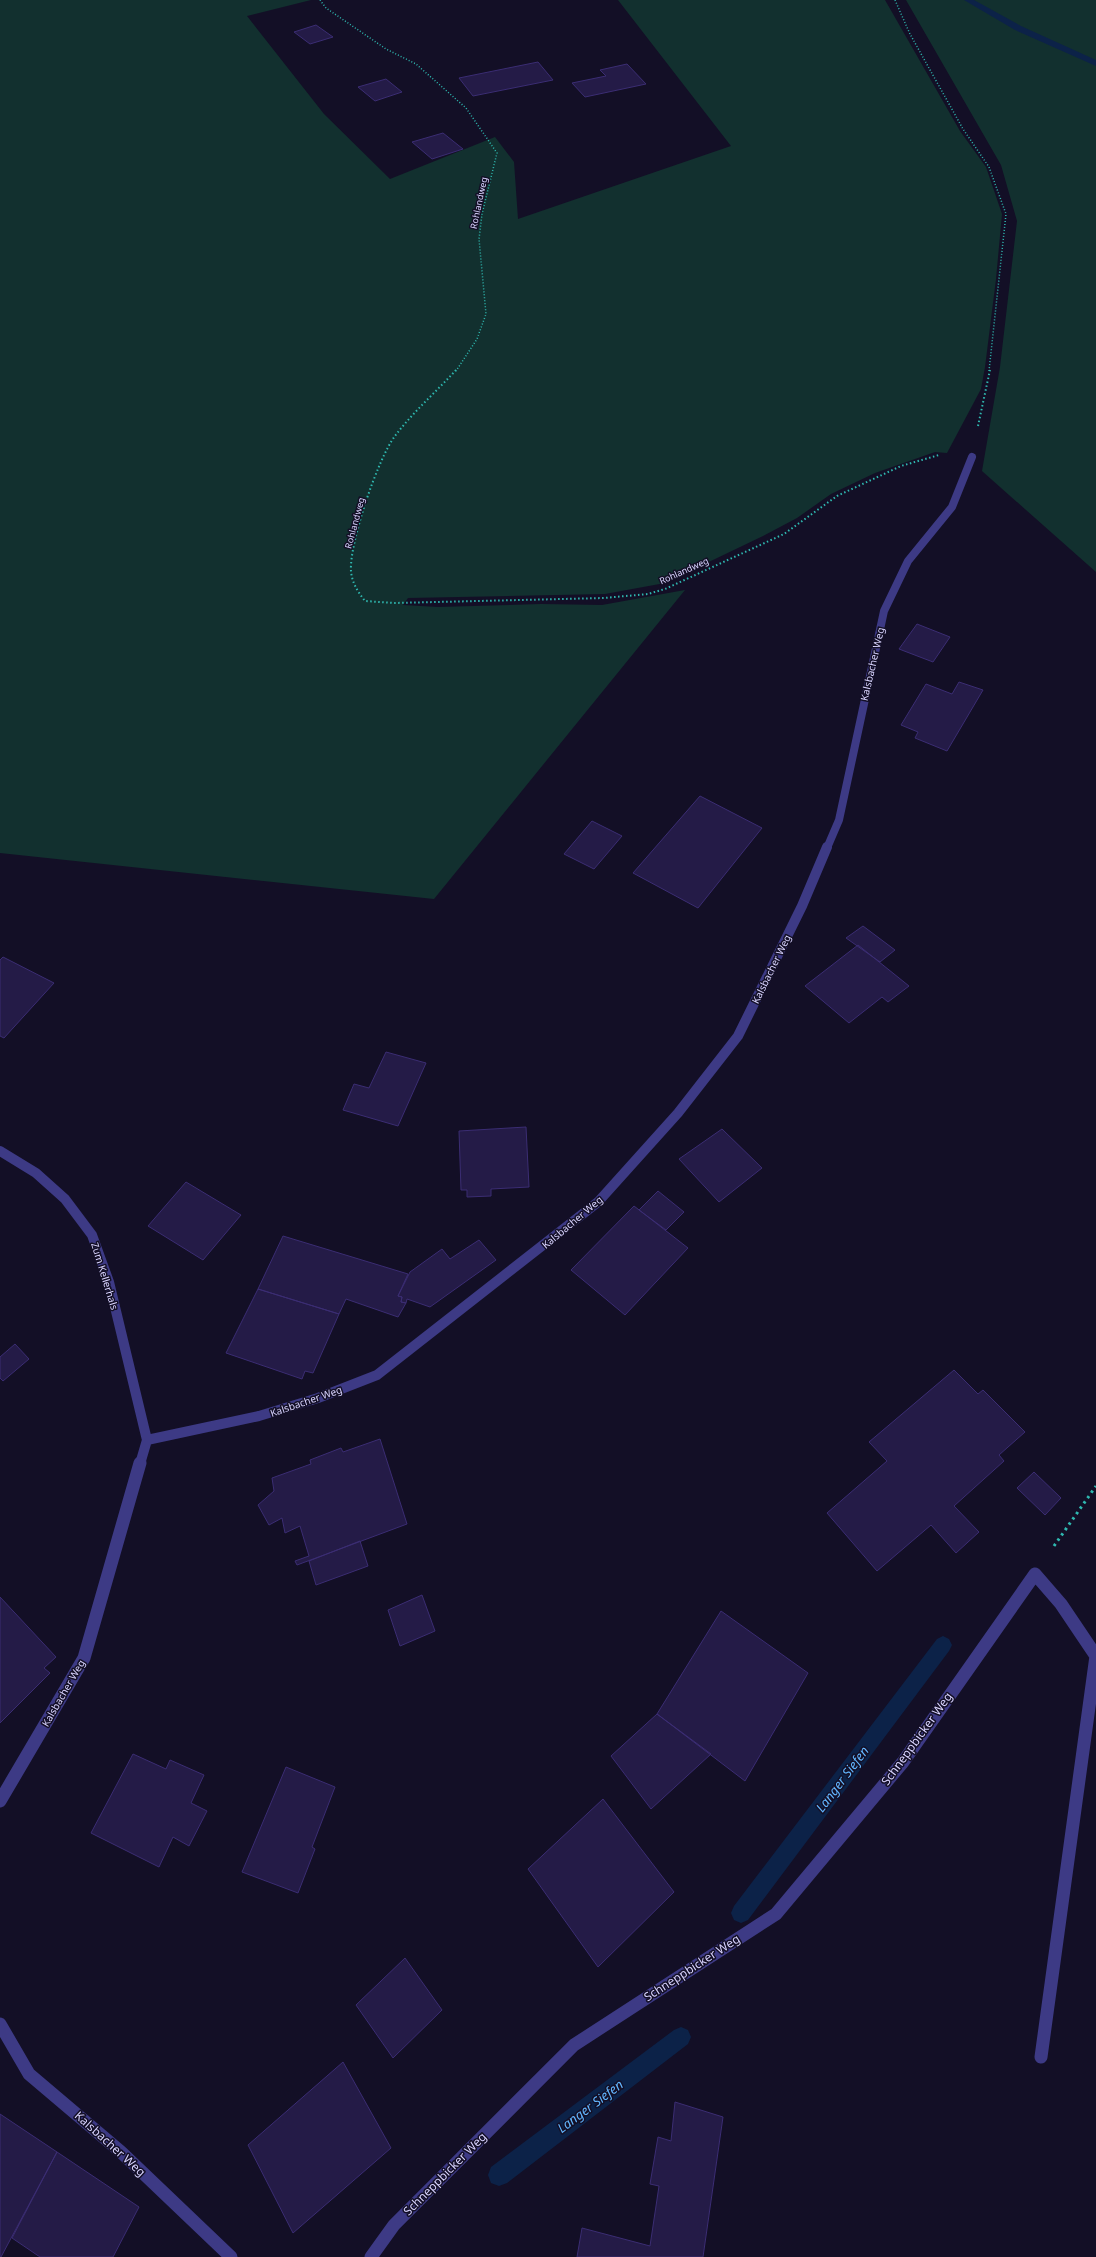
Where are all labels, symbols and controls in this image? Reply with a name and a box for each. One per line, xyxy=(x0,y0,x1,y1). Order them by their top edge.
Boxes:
street label: Rohlandweg xyxy=(467,176,490,230)
street label: Rohlandweg xyxy=(341,496,368,550)
street label: Rohlandweg xyxy=(657,554,711,587)
street label: Kalsbacher Weg xyxy=(857,626,887,702)
street label: Kalsbacher Weg xyxy=(748,932,794,1006)
street label: Kalsbacher Weg xyxy=(539,1192,605,1252)
street label: Zum Kellerhals xyxy=(88,1241,122,1312)
street label: Kalsbacher Weg xyxy=(268,1382,344,1420)
street label: Kalsbacher Weg xyxy=(38,1657,88,1729)
street label: Schneppbicker Weg xyxy=(877,1689,956,1789)
water label: Langer Siefen xyxy=(811,1742,873,1816)
street label: Schneppbicker Weg xyxy=(640,1930,743,2005)
water label: Langer Siefen xyxy=(553,2075,627,2137)
street label: Kalsbacher Weg xyxy=(71,2107,150,2180)
street label: Schneppbicker Weg xyxy=(399,2128,490,2219)

